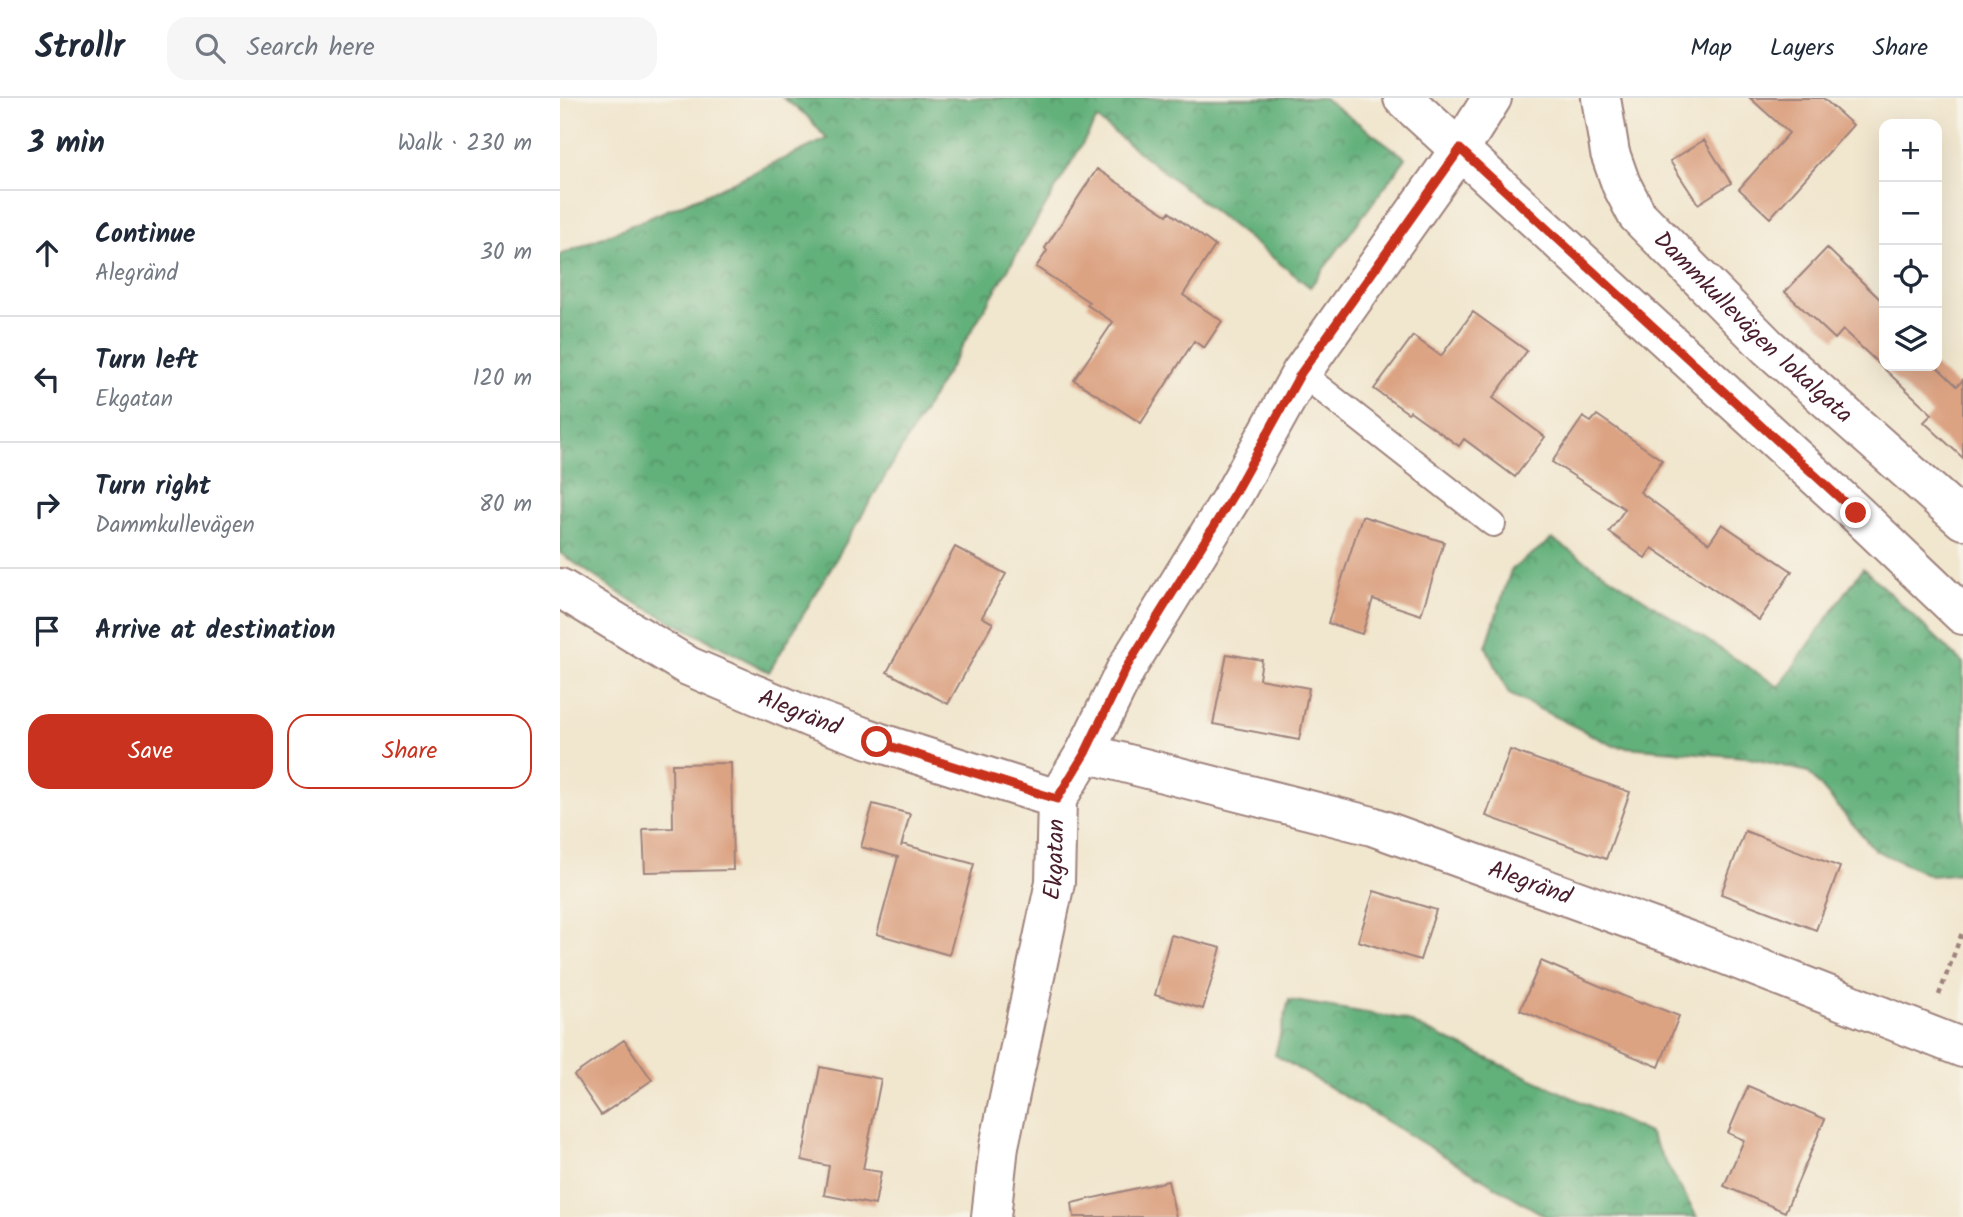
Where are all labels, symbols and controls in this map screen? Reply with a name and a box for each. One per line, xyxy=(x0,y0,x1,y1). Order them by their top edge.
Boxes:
search box xyxy=(167,17,657,80)
text: Strollr xyxy=(35,22,125,75)
text: Search here xyxy=(247,27,375,69)
icon: search xyxy=(191,29,229,67)
text: Map xyxy=(1690,29,1732,68)
text: Layers xyxy=(1770,29,1834,68)
text: Share xyxy=(1872,29,1928,68)
map controls xyxy=(1879,119,1942,371)
button: + xyxy=(1879,119,1942,182)
text: 3 min xyxy=(28,120,105,168)
text: Walk · 230 m xyxy=(397,126,532,162)
button: − xyxy=(1879,182,1942,245)
text: Continue xyxy=(95,214,196,256)
street label: Dammkullevägen lokalgata xyxy=(1644,222,1862,433)
icon: ahead xyxy=(28,234,66,272)
text: 30 m xyxy=(480,235,532,271)
button: locate xyxy=(1879,245,1942,308)
text: Alegränd xyxy=(95,256,178,292)
button: layers xyxy=(1879,308,1942,371)
text: Turn left xyxy=(95,340,198,382)
icon: left xyxy=(28,360,66,398)
text: 120 m xyxy=(472,361,532,397)
text: Ekgatan xyxy=(95,382,173,418)
text: Turn right xyxy=(95,466,211,508)
icon: right xyxy=(28,486,66,524)
text: 80 m xyxy=(479,487,532,523)
route end xyxy=(1840,497,1871,528)
text: Dammkullevägen xyxy=(95,508,255,544)
text: Arrive at destination xyxy=(95,610,335,652)
icon: arrive xyxy=(28,612,66,650)
street label: Alegränd xyxy=(752,678,848,747)
button: Save xyxy=(28,714,273,789)
button: Share xyxy=(287,714,532,789)
route start xyxy=(861,726,892,757)
street label: Ekgatan xyxy=(1032,818,1076,904)
street label: Alegränd xyxy=(1482,850,1578,917)

